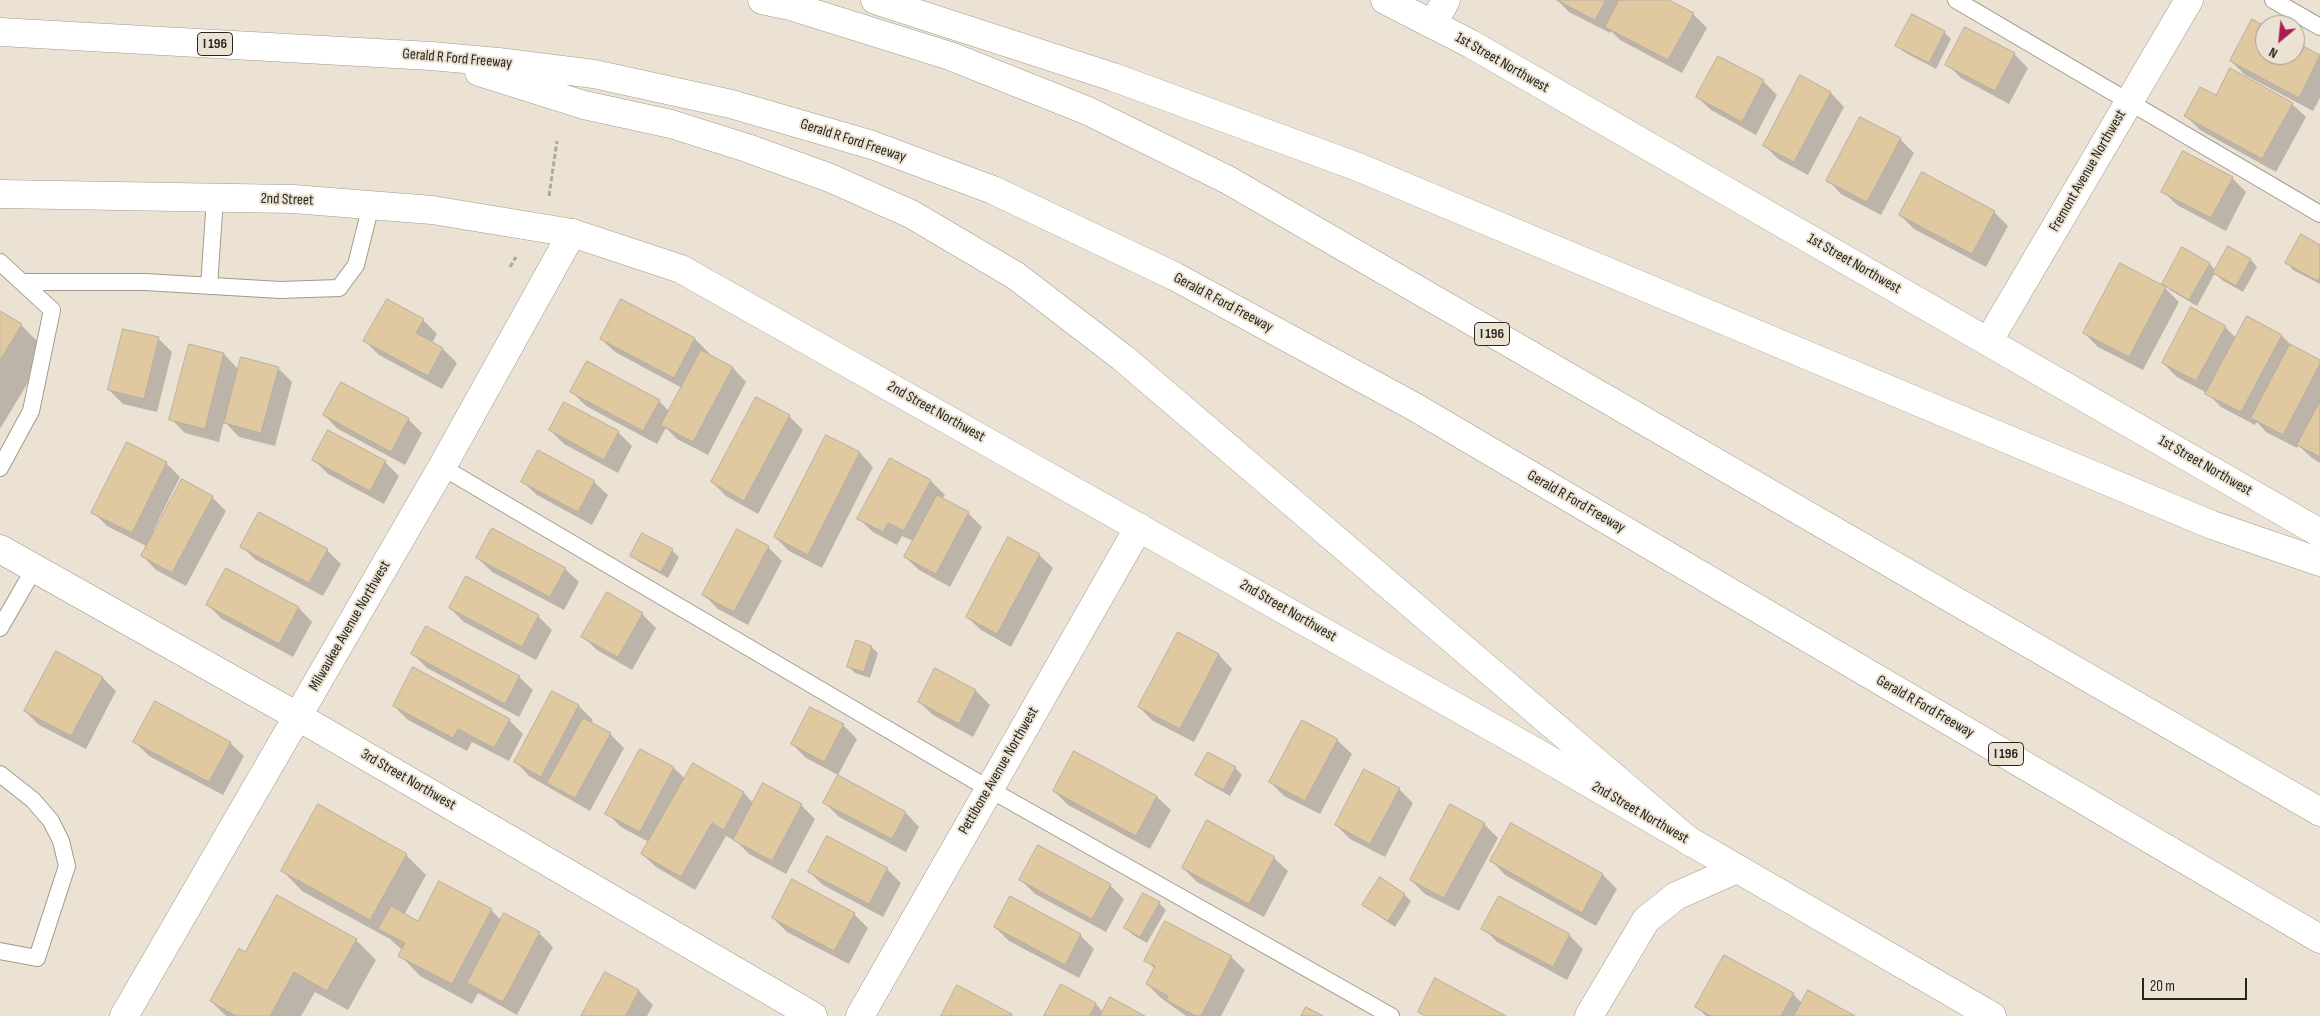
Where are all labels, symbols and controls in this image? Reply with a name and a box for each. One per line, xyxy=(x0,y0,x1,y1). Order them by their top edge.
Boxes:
north arrow xyxy=(2255,15,2305,65)
street label: 1st Street Northwest xyxy=(1452,29,1552,97)
road number: I 196 xyxy=(198,33,232,56)
text: N xyxy=(2266,44,2280,62)
street label: Gerald R Ford Freeway xyxy=(401,45,513,73)
street label: Fremont Avenue Northwest xyxy=(2046,107,2130,235)
street label: Gerald R Ford Freeway xyxy=(798,115,908,167)
street label: 2nd Street xyxy=(260,190,314,210)
street label: 1st Street Northwest xyxy=(1804,230,1904,298)
street label: Gerald R Ford Freeway xyxy=(1170,269,1276,337)
road number: I 196 xyxy=(1474,322,1510,346)
street label: 2nd Street Northwest xyxy=(884,378,988,446)
street label: 1st Street Northwest xyxy=(2155,432,2255,500)
street label: Gerald R Ford Freeway xyxy=(1524,467,1628,537)
street label: Milwaukee Avenue Northwest xyxy=(305,558,395,694)
street label: 2nd Street Northwest xyxy=(1236,576,1340,646)
street label: Gerald R Ford Freeway xyxy=(1873,672,1977,742)
street label: Pettibone Avenue Northwest xyxy=(955,704,1043,838)
road number: I 196 xyxy=(1988,742,2024,766)
street label: 3rd Street Northwest xyxy=(357,746,459,814)
street label: 2nd Street Northwest xyxy=(1588,778,1692,848)
scale bar xyxy=(2145,968,2250,1000)
text: 20 m xyxy=(2150,977,2175,996)

